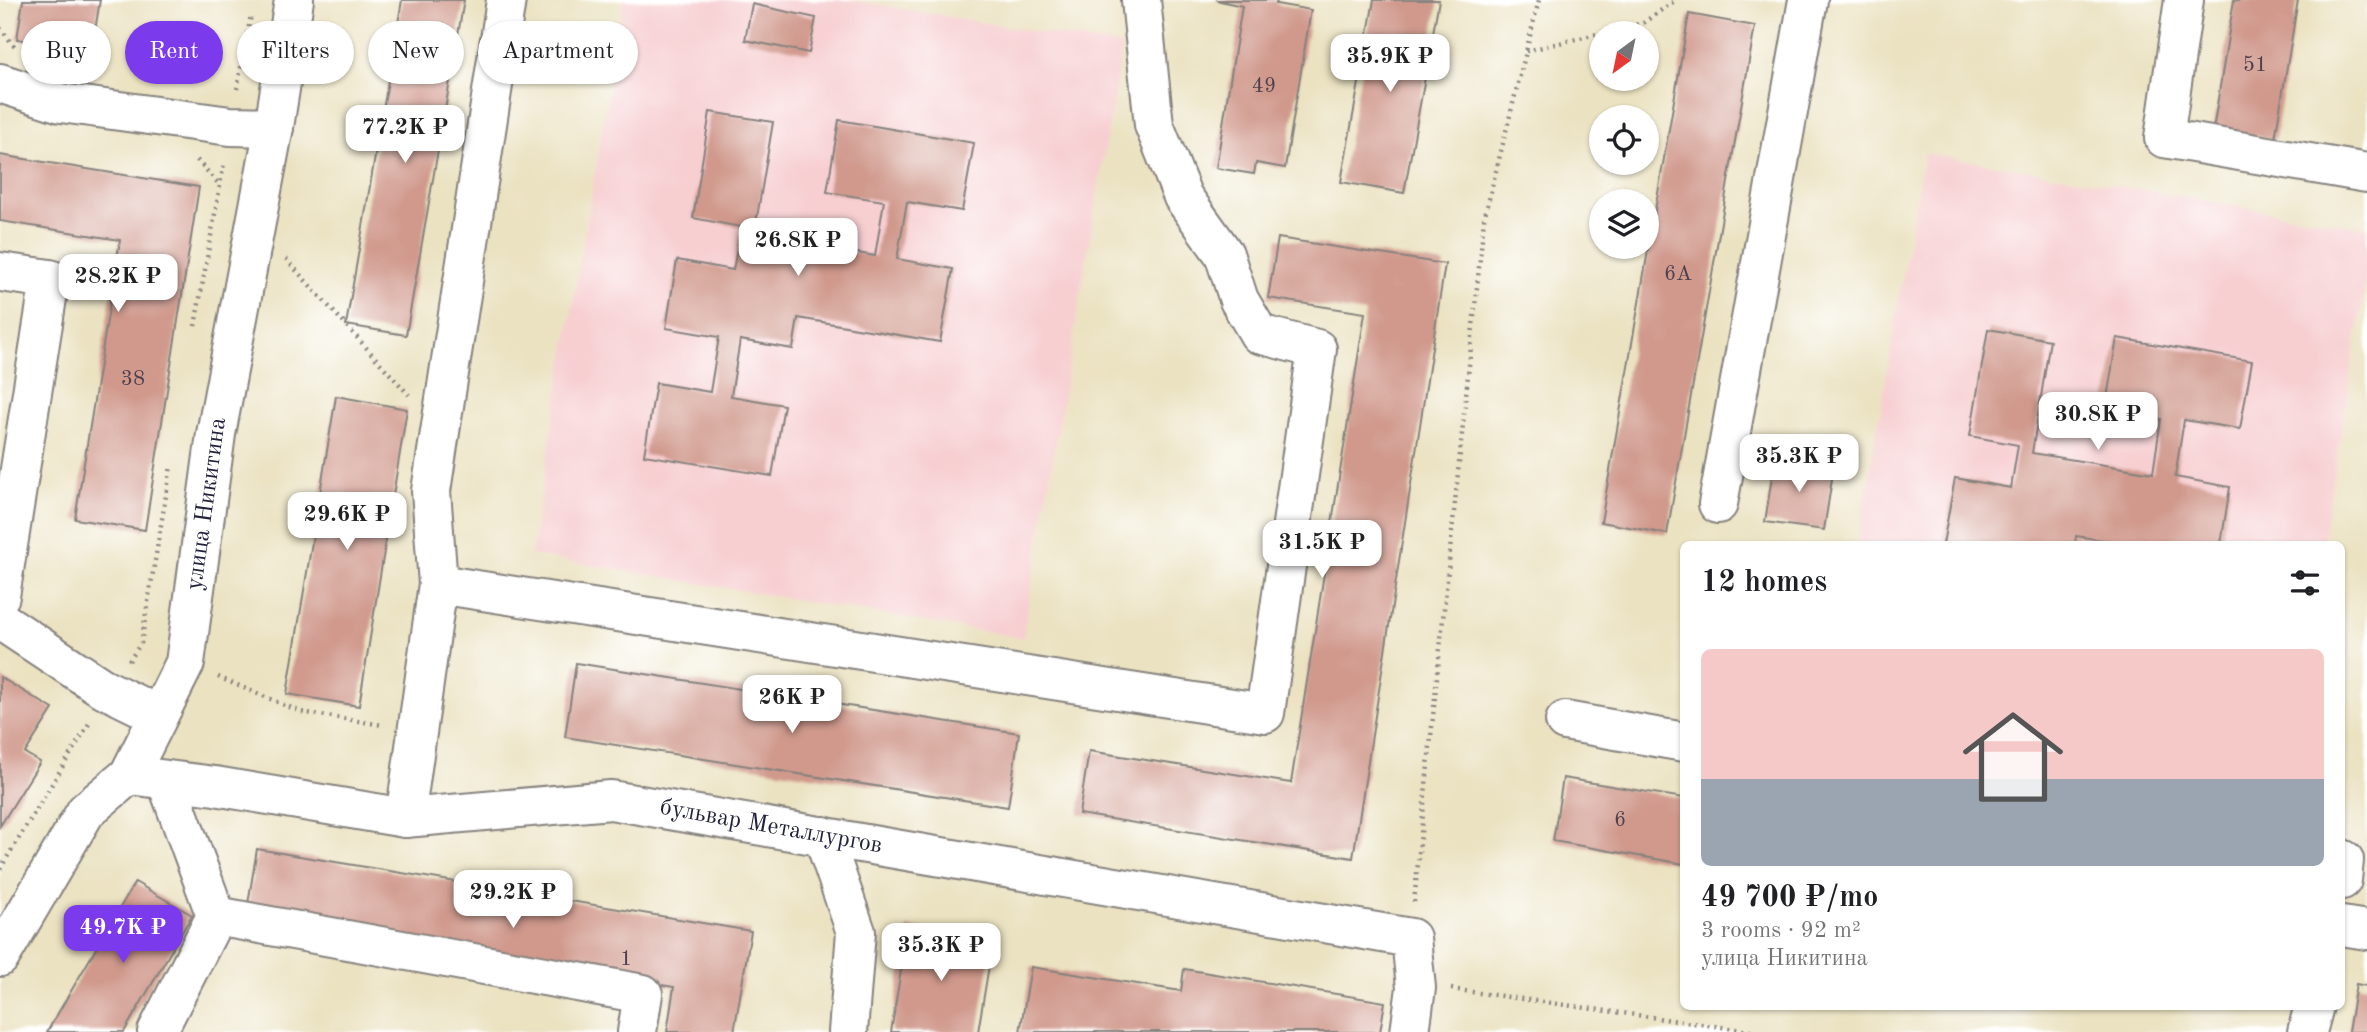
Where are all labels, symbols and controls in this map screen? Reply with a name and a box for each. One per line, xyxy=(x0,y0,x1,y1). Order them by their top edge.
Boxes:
chip: Buy xyxy=(21,21,111,84)
chip: Rent xyxy=(125,21,223,84)
chip: Filters xyxy=(237,21,354,84)
chip: New xyxy=(368,21,464,84)
chip: Apartment xyxy=(478,21,638,84)
north arrow xyxy=(1589,21,1659,91)
map controls xyxy=(1589,21,1659,259)
pin: 35.9K ₽ xyxy=(1325,34,1455,94)
text: 35.9K ₽ xyxy=(1347,45,1433,68)
house number: 51 xyxy=(2243,55,2267,76)
house number: 49 xyxy=(1252,76,1276,97)
button: locate xyxy=(1589,105,1659,175)
pin: 77.2K ₽ xyxy=(340,106,470,165)
text: 77.2K ₽ xyxy=(362,116,448,139)
button: layers xyxy=(1589,189,1659,259)
pin: 26.8K ₽ xyxy=(733,218,863,278)
text: 26.8K ₽ xyxy=(755,229,841,252)
pin: 28.2K ₽ xyxy=(53,254,183,314)
house number: 6А xyxy=(1664,264,1692,285)
text: 28.2K ₽ xyxy=(75,265,161,288)
house number: 38 xyxy=(121,369,145,390)
pin: 30.8K ₽ xyxy=(2033,392,2163,452)
text: 30.8K ₽ xyxy=(2055,403,2141,426)
street label: улица Никитина xyxy=(183,416,231,592)
pin: 35.3K ₽ xyxy=(1734,434,1864,494)
text: 35.3K ₽ xyxy=(1756,445,1842,468)
pin: 29.6K ₽ xyxy=(282,492,412,552)
text: 29.6K ₽ xyxy=(304,503,390,526)
pin: 31.5K ₽ xyxy=(1257,520,1387,580)
text: 31.5K ₽ xyxy=(1279,531,1365,554)
icon: filters xyxy=(2286,564,2324,602)
text: 12 homes xyxy=(1701,568,1827,598)
pin: 26K ₽ xyxy=(743,676,841,735)
text: 26K ₽ xyxy=(759,686,825,709)
icon: home xyxy=(1950,694,2076,820)
street label: бульвар Металлургов xyxy=(658,796,884,858)
house number: 6 xyxy=(1614,810,1626,831)
pin: 29.2K ₽ xyxy=(448,870,578,930)
text: 29.2K ₽ xyxy=(470,881,556,904)
text: 49 700 ₽/mo xyxy=(1701,883,1878,913)
pin: 49.7K ₽ xyxy=(58,906,188,965)
text: 49.7K ₽ xyxy=(80,916,166,939)
text: 3 rooms · 92 m² xyxy=(1701,919,1861,942)
pin: 35.3K ₽ xyxy=(876,923,1006,983)
text: 35.3K ₽ xyxy=(898,934,984,957)
text: улица Никитина xyxy=(1701,947,1868,970)
house number: 1 xyxy=(620,949,632,970)

